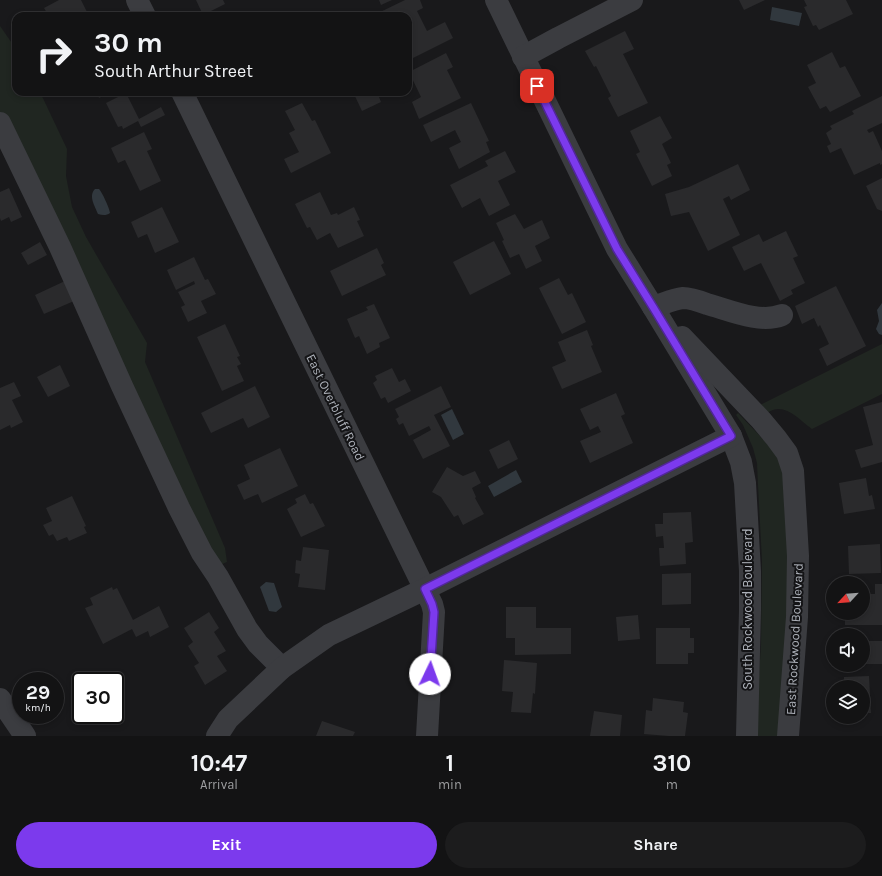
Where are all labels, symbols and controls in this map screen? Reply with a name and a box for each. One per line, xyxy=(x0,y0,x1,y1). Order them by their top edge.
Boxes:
text: 30 m xyxy=(94,26,163,59)
icon: right xyxy=(28,28,80,80)
text: South Arthur Street xyxy=(94,60,253,82)
pin xyxy=(520,69,554,103)
icon: arrive xyxy=(526,75,548,97)
street label: East Overbluff Road xyxy=(303,351,368,463)
street label: South Rockwood Boulevard xyxy=(740,528,755,690)
street label: East Rockwood Boulevard xyxy=(783,563,806,715)
north arrow xyxy=(826,576,870,620)
map controls xyxy=(826,576,870,724)
button: sound xyxy=(826,628,870,672)
position arrow xyxy=(409,653,451,695)
speed limit sign: 30 xyxy=(72,672,124,724)
button: layers xyxy=(826,680,870,724)
text: 29 xyxy=(26,681,50,704)
text: km/h xyxy=(25,702,51,714)
text: 10:47 xyxy=(191,749,247,777)
text: 1 xyxy=(446,749,454,777)
text: 310 xyxy=(653,749,691,777)
text: Arrival xyxy=(200,777,238,792)
text: min xyxy=(438,777,462,792)
text: m xyxy=(666,777,678,792)
button: Exit xyxy=(16,822,437,868)
button: Share xyxy=(445,822,866,868)

